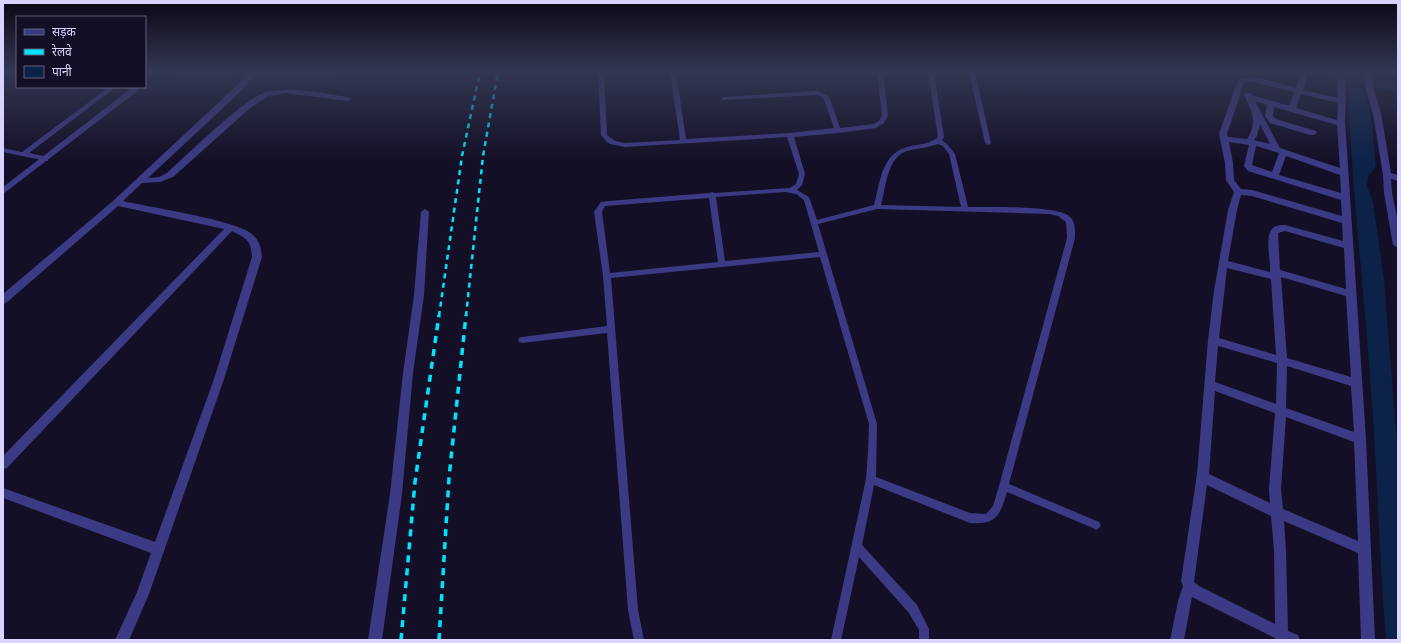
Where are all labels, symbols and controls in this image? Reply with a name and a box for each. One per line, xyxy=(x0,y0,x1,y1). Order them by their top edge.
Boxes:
legend xyxy=(16,16,146,88)
text: सड़क xyxy=(52,25,77,39)
text: रेलवे xyxy=(52,44,72,58)
text: पानी xyxy=(52,64,73,78)

